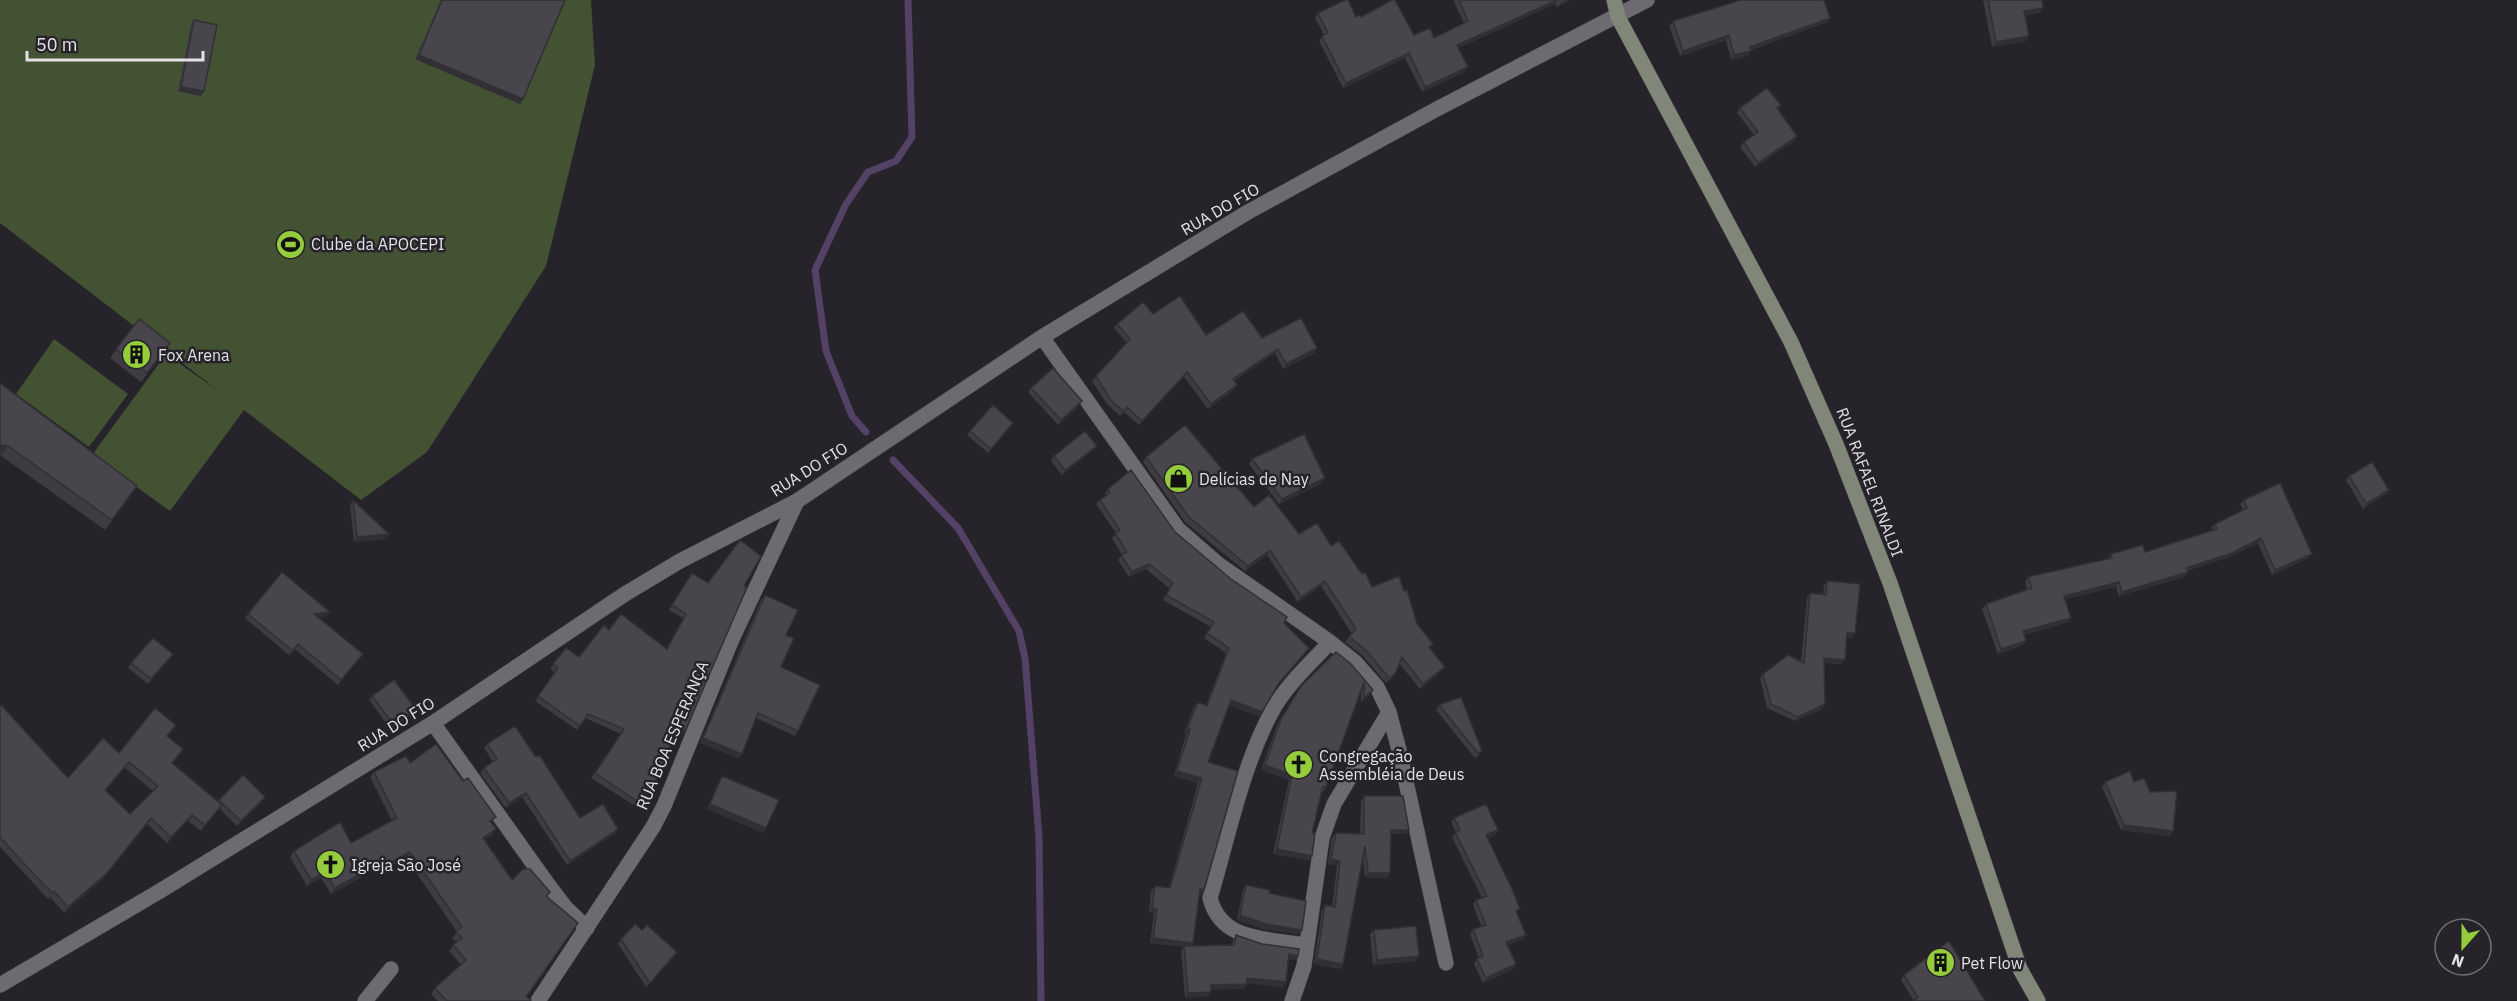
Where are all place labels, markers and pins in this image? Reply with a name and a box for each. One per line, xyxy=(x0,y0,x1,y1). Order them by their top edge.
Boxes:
sports icon: Clube da APOCEPI xyxy=(274,228,306,260)
place label: Clube da APOCEPI xyxy=(311,234,444,254)
building icon: Fox Arena xyxy=(121,339,153,371)
place label: Fox Arena xyxy=(158,345,230,365)
shop icon: Delícias de Nay xyxy=(1162,463,1194,495)
place label: Delícias de Nay xyxy=(1199,469,1309,489)
place label: Congregação Assembléia de Deus xyxy=(1319,746,1464,784)
church icon: Congregação Assembléia de Deus xyxy=(1282,749,1314,781)
church icon: Igreja São José xyxy=(314,849,346,881)
place label: Igreja São José xyxy=(351,855,461,875)
building icon: Pet Flow xyxy=(1924,947,1956,979)
place label: Pet Flow xyxy=(1961,953,2023,973)

